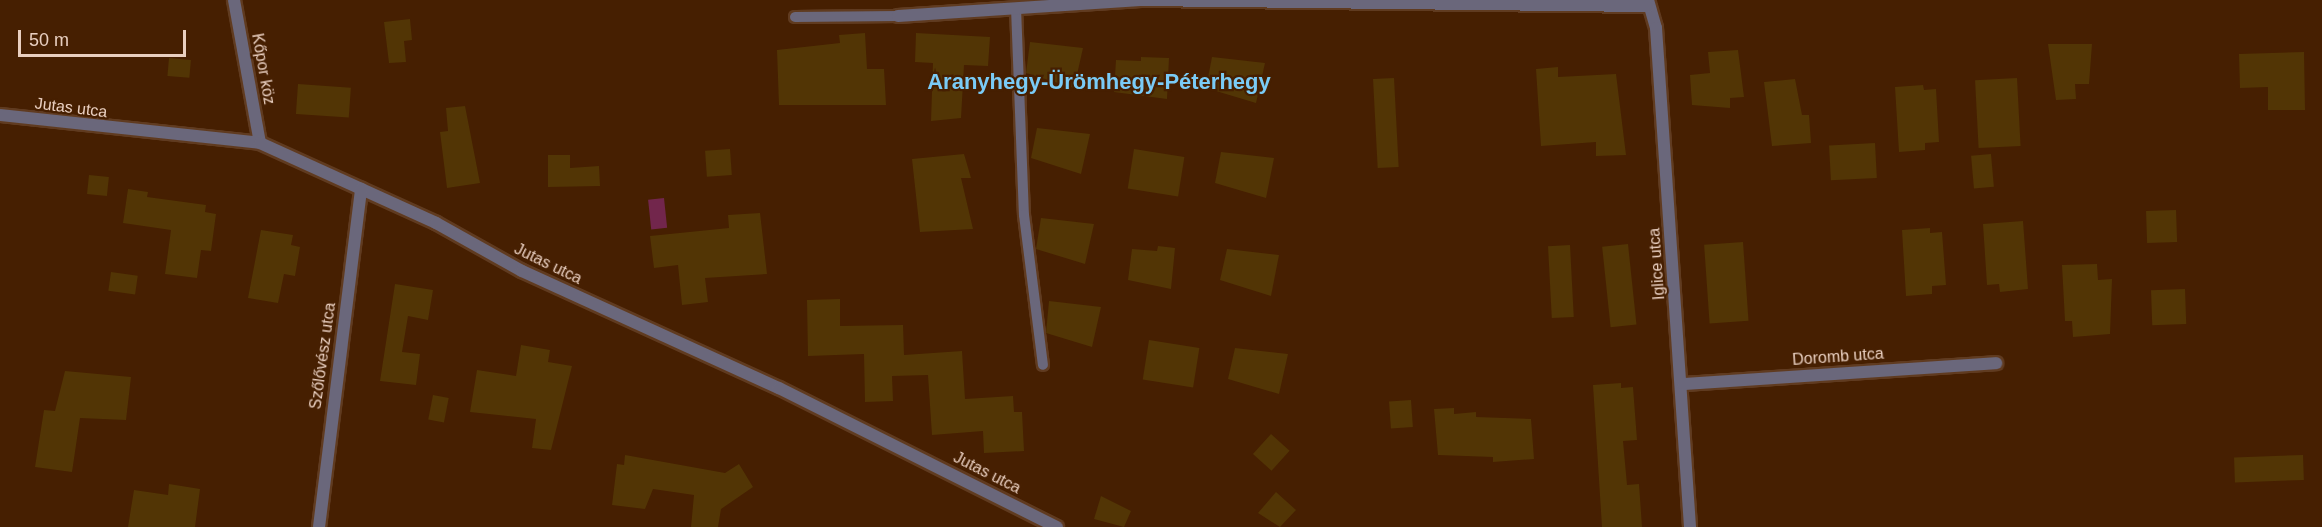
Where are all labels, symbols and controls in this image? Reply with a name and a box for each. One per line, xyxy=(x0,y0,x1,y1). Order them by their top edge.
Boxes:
scale bar xyxy=(21,18,189,56)
text: 50 m xyxy=(29,30,69,50)
street label: Kőpor köz xyxy=(247,32,279,106)
district label: Aranyhegy-Ürömhegy-Péterhegy xyxy=(927,69,1271,95)
street label: Jutas utca xyxy=(34,94,108,122)
street label: Iglice utca xyxy=(1645,227,1669,301)
street label: Jutas utca xyxy=(511,239,585,289)
street label: Szőlővész utca xyxy=(306,301,340,411)
street label: Doromb utca xyxy=(1792,344,1884,370)
street label: Jutas utca xyxy=(950,448,1024,498)

